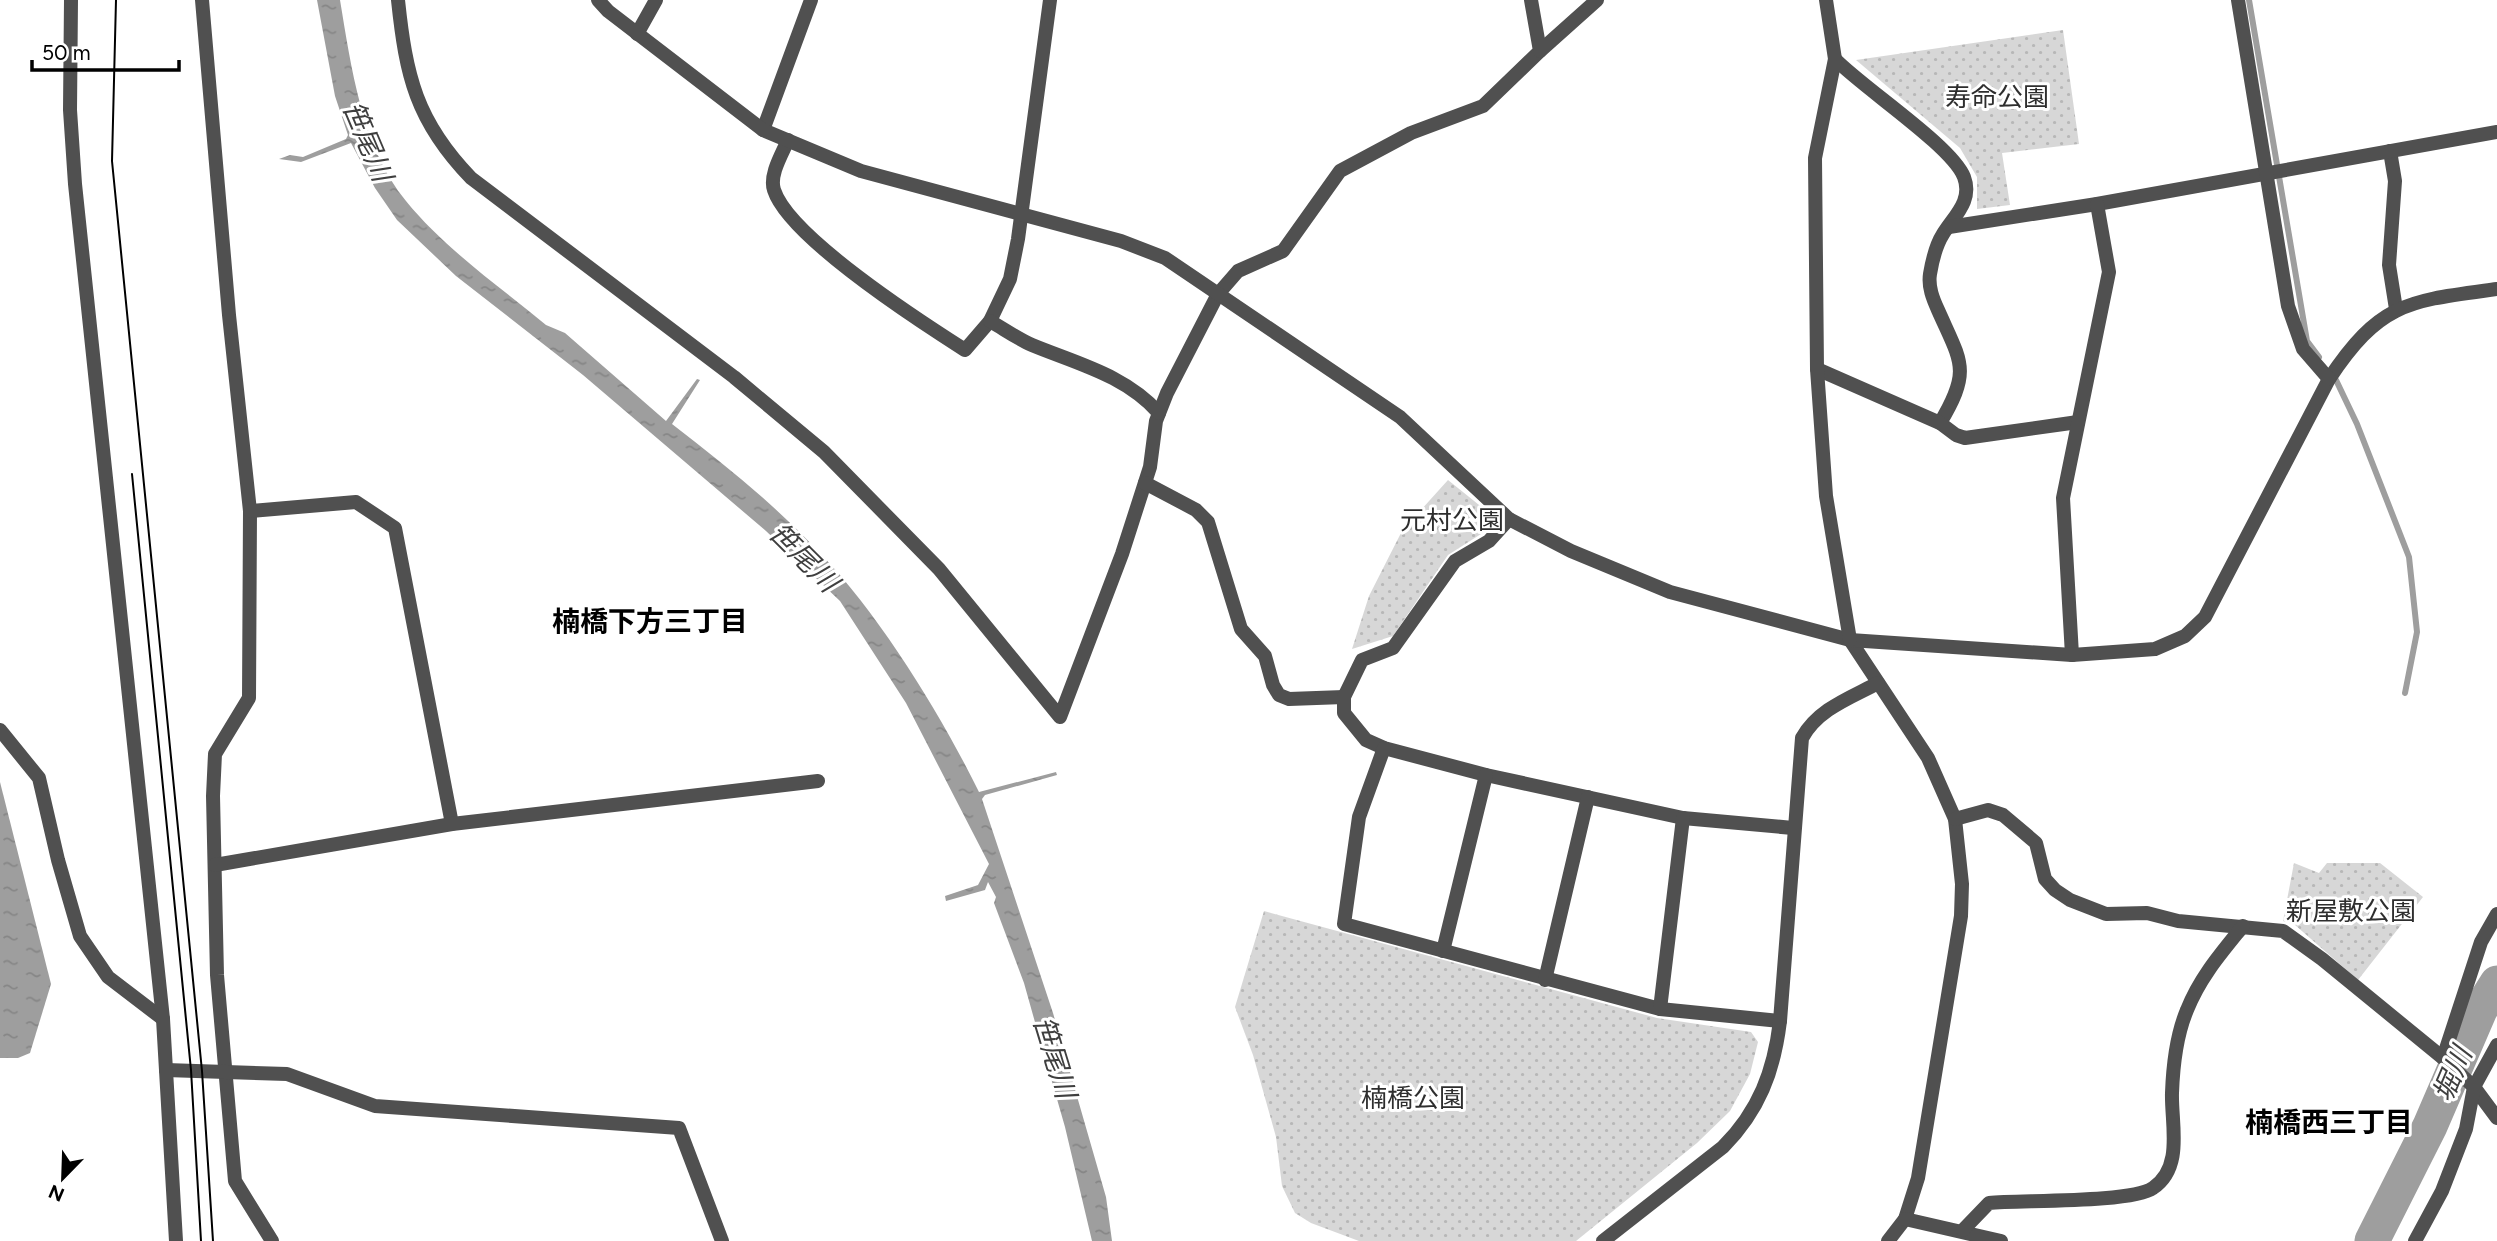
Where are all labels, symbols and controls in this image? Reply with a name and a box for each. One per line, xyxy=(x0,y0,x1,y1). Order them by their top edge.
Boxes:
scale bar xyxy=(32,28,178,72)
text: 50 m xyxy=(42,40,91,65)
park label: 寿命公園 xyxy=(1945,81,2049,113)
water label: 笹尾川 xyxy=(336,96,401,189)
park label: 元村公園 xyxy=(1400,504,1504,536)
water label: 笹尾川 xyxy=(762,515,848,601)
district label: 楠橋下方三丁目 xyxy=(552,604,748,638)
park label: 新屋敷公園 xyxy=(2286,895,2416,927)
water label: 笹尾川 xyxy=(1026,1012,1084,1105)
water label: 堀川 xyxy=(2425,1039,2480,1106)
park label: 楠橋公園 xyxy=(1361,1082,1465,1114)
district label: 楠橋西三丁目 xyxy=(2245,1105,2413,1139)
north arrow xyxy=(28,1143,98,1213)
text: N xyxy=(45,1180,68,1207)

